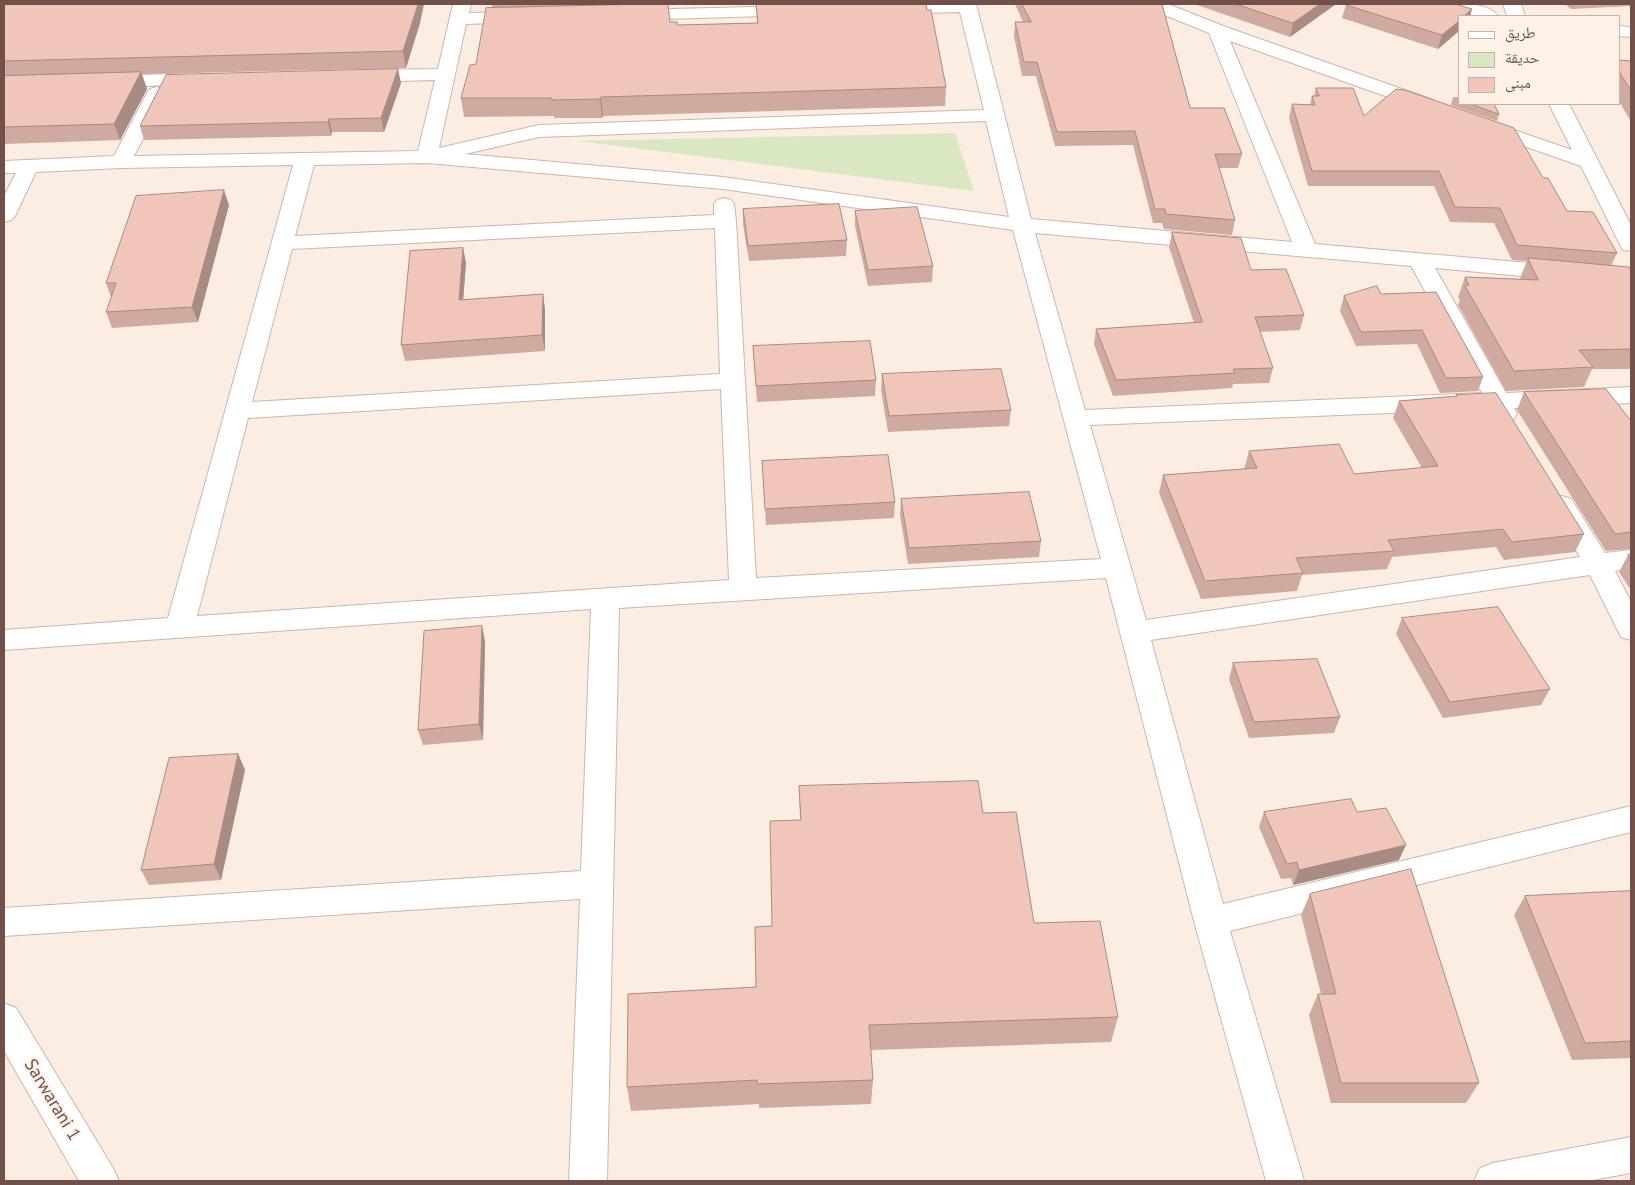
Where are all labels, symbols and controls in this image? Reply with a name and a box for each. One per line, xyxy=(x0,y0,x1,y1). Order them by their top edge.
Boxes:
legend xyxy=(1458,15,1620,105)
text: طريق xyxy=(1505,23,1536,42)
text: حديقة xyxy=(1505,48,1539,67)
text: مبنى xyxy=(1505,73,1531,92)
street label: Sarwarani 1 xyxy=(19,1055,85,1145)

